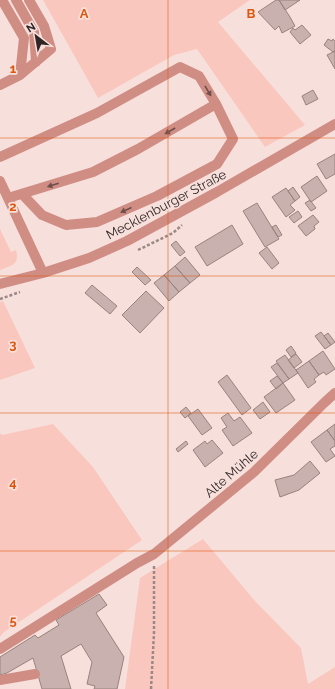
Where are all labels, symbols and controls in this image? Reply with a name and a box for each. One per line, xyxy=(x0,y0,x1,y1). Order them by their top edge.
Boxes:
text: A xyxy=(80,6,89,21)
text: B xyxy=(247,6,256,21)
north arrow xyxy=(16,16,56,56)
text: N xyxy=(24,20,38,36)
text: 1 xyxy=(10,61,17,76)
one-way arrow xyxy=(204,86,212,96)
one-way arrow xyxy=(164,127,176,134)
street label: Mecklenburger Straße xyxy=(104,166,229,242)
one-way arrow xyxy=(46,182,58,188)
text: 2 xyxy=(9,199,17,214)
one-way arrow xyxy=(120,206,132,213)
text: 3 xyxy=(9,337,17,352)
street label: Alte Mühle xyxy=(202,446,261,500)
text: 4 xyxy=(9,475,17,490)
text: 5 xyxy=(9,613,17,628)

